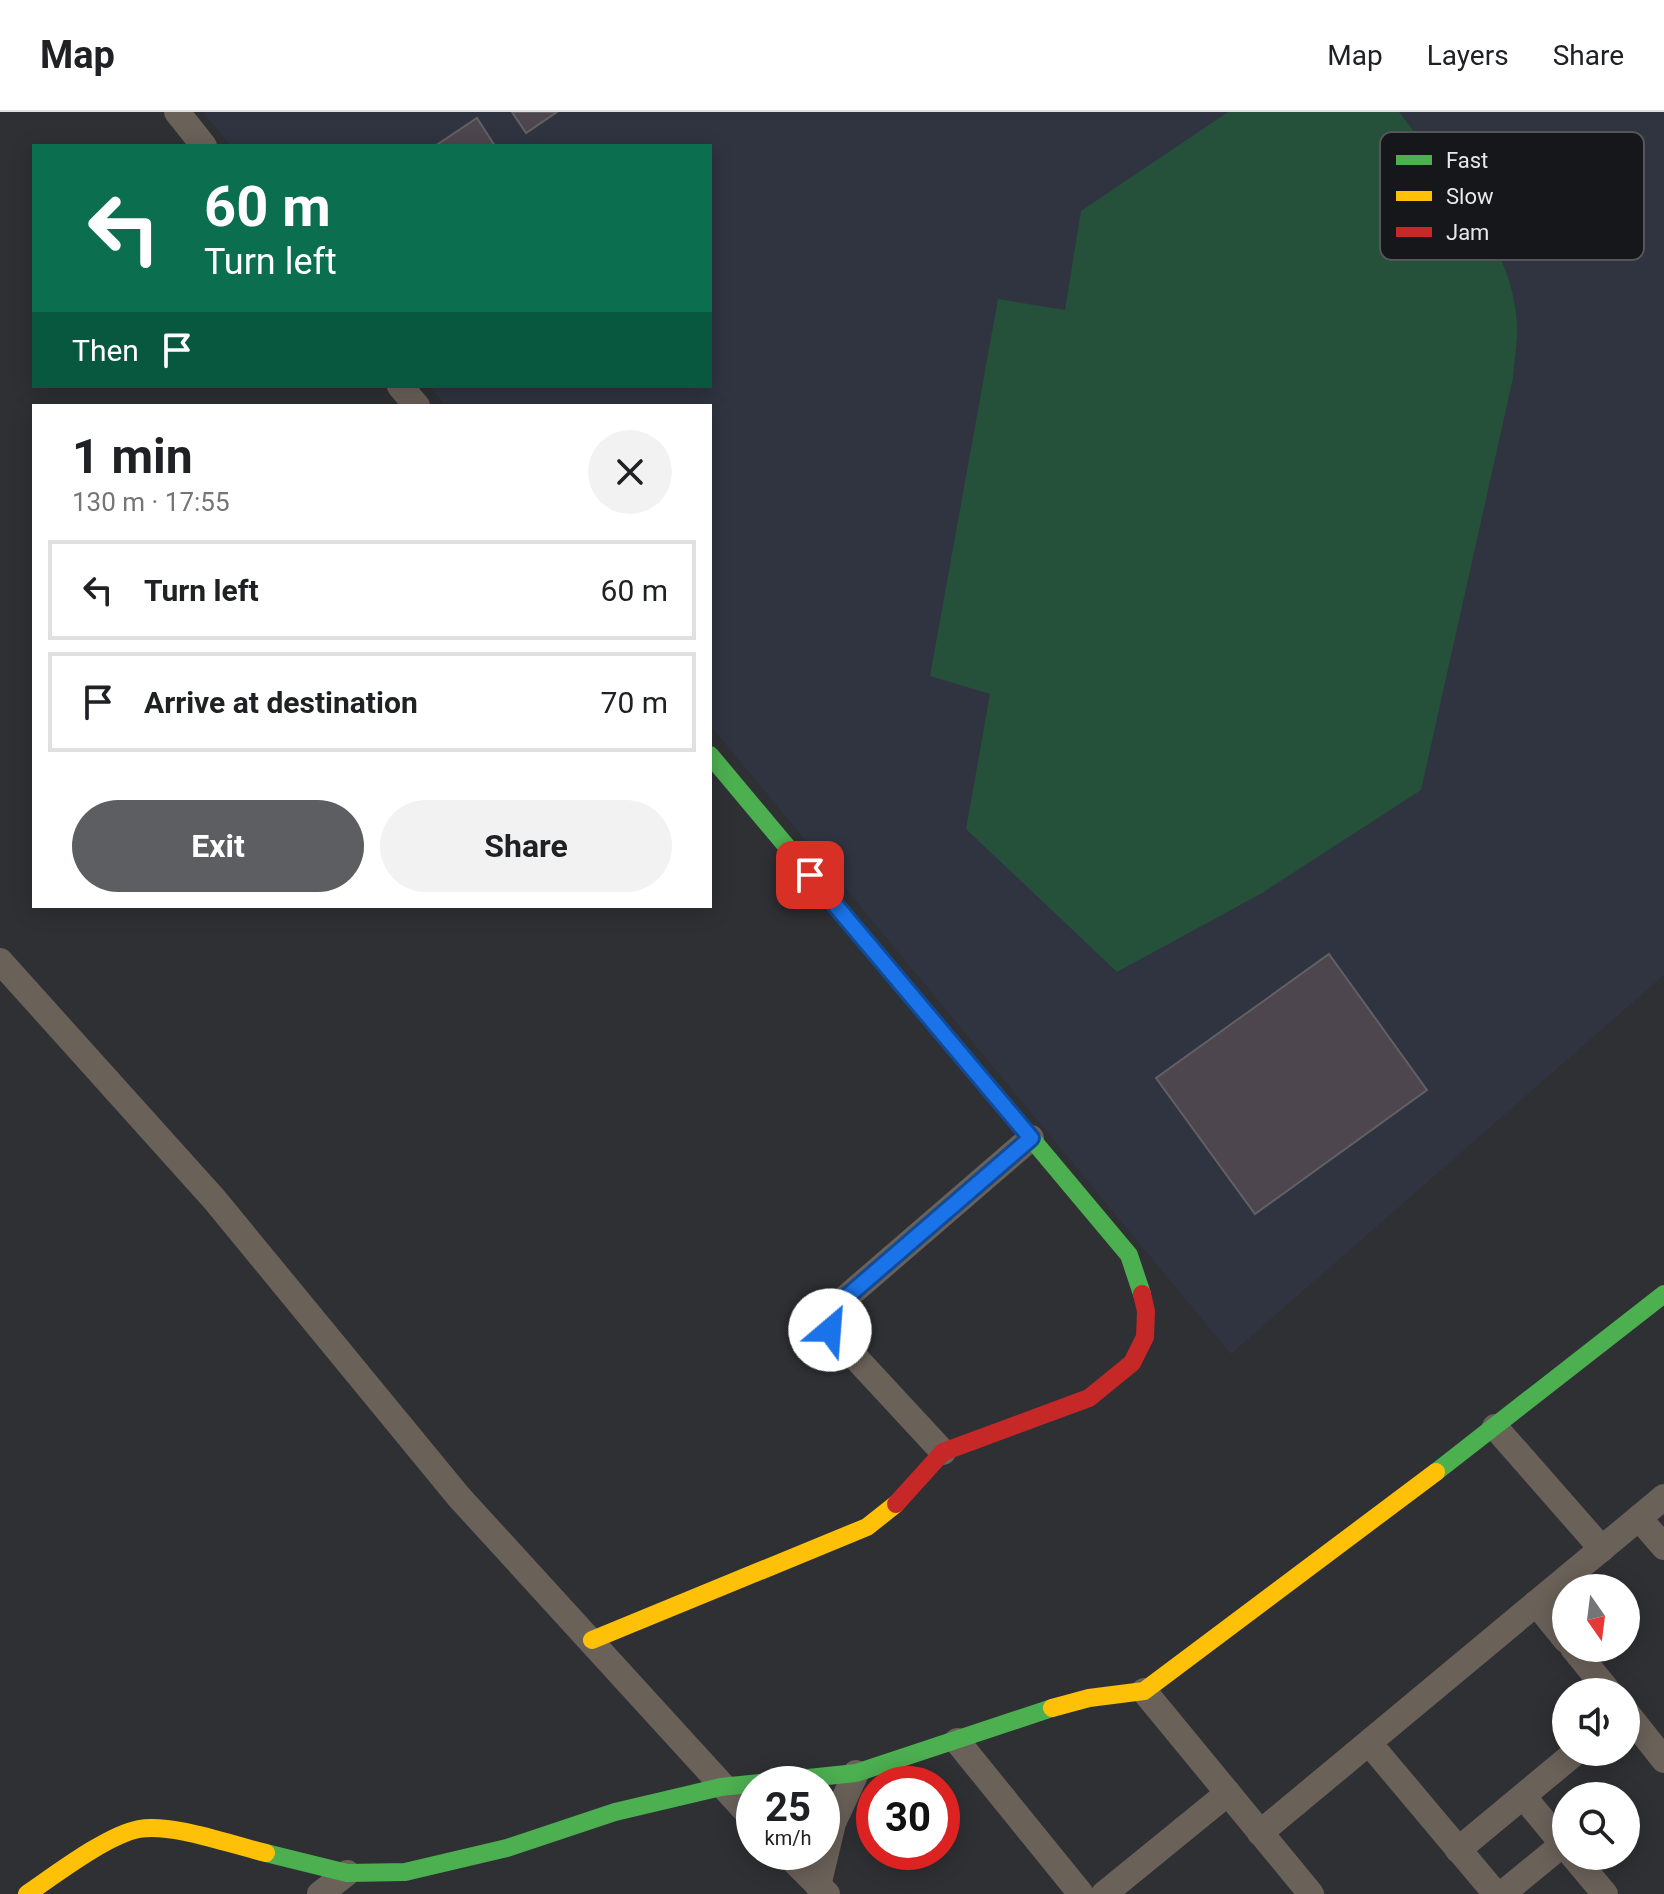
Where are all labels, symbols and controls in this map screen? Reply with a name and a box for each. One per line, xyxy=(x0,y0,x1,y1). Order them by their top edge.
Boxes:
text: Map xyxy=(40,33,115,77)
text: Map xyxy=(1327,39,1383,72)
text: Layers xyxy=(1427,39,1509,72)
text: Share xyxy=(1553,39,1624,72)
legend xyxy=(1380,132,1644,260)
text: Fast xyxy=(1446,148,1488,173)
text: 60 m xyxy=(204,174,331,240)
icon: left xyxy=(72,176,176,280)
text: Slow xyxy=(1446,184,1494,209)
text: Jam xyxy=(1446,220,1489,245)
text: Turn left xyxy=(204,241,337,283)
icon: arrive xyxy=(155,328,199,372)
text: Then xyxy=(72,333,139,368)
text: 1 min xyxy=(72,428,193,485)
button: close xyxy=(588,430,672,514)
text: 130 m · 17:55 xyxy=(72,487,230,517)
icon: left xyxy=(76,568,120,612)
text: Turn left xyxy=(144,573,259,608)
text: 60 m xyxy=(601,573,668,608)
icon: arrive xyxy=(76,680,120,724)
text: Arrive at destination xyxy=(144,685,418,720)
text: 70 m xyxy=(601,685,668,720)
button: Exit xyxy=(72,800,364,892)
button: Share xyxy=(380,800,672,892)
pin xyxy=(776,841,844,909)
icon: arrive xyxy=(788,853,832,897)
position arrow xyxy=(788,1288,872,1372)
north arrow xyxy=(1552,1574,1640,1662)
map controls xyxy=(1552,1574,1640,1870)
button: sound xyxy=(1552,1678,1640,1766)
speed limit sign: 30 xyxy=(856,1766,960,1870)
button: search xyxy=(1552,1782,1640,1870)
text: 25 xyxy=(765,1784,811,1831)
text: km/h xyxy=(765,1826,811,1850)

